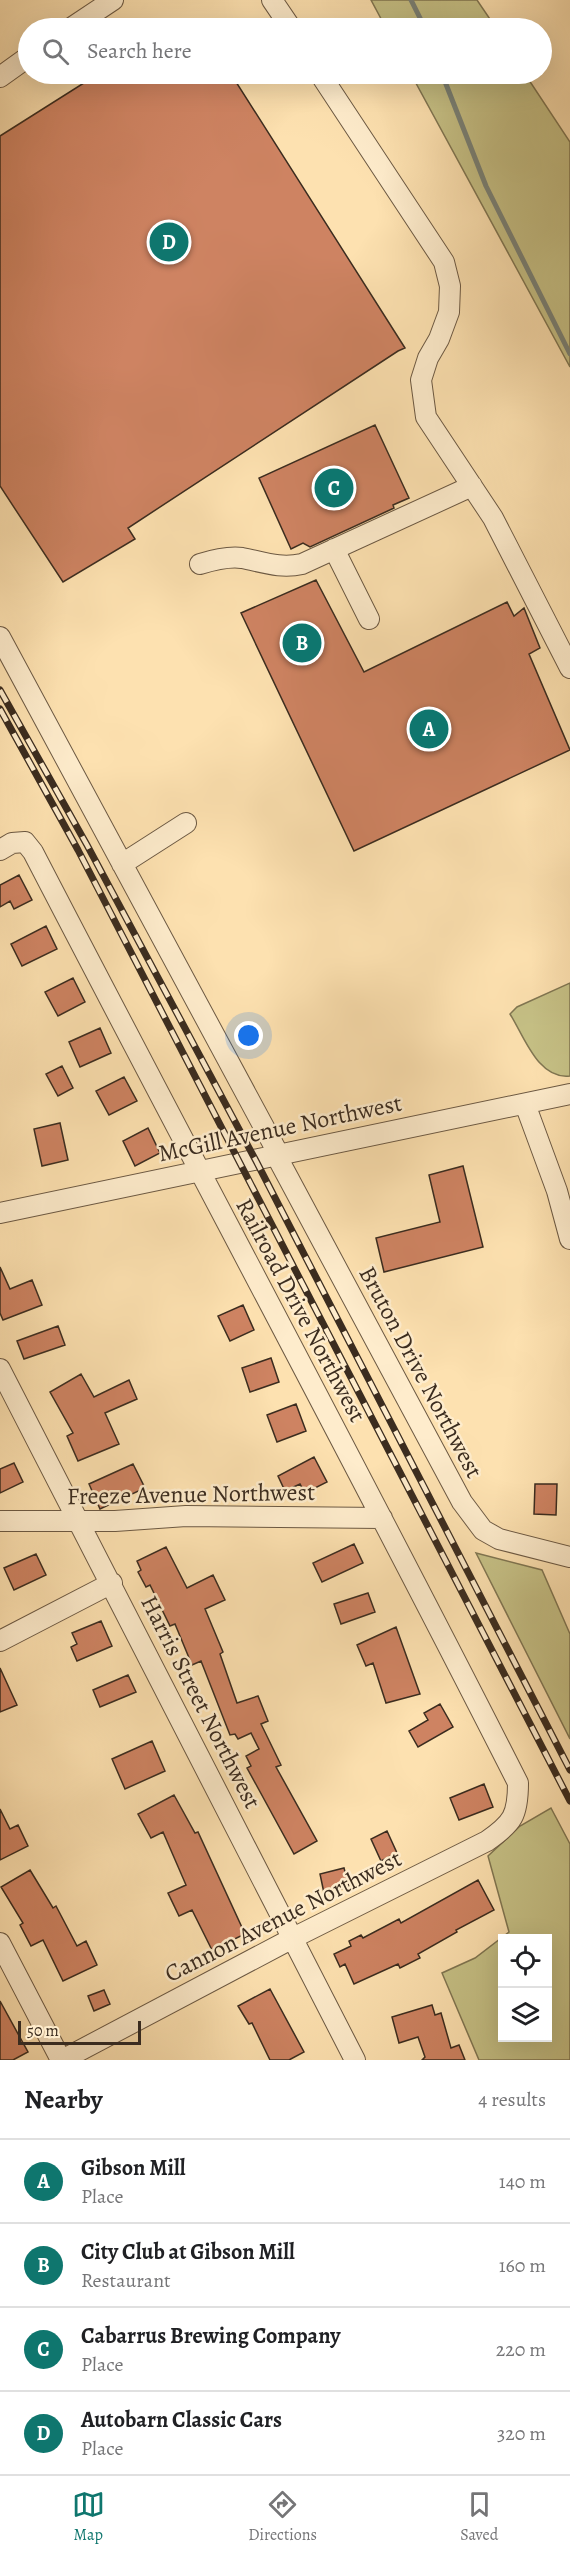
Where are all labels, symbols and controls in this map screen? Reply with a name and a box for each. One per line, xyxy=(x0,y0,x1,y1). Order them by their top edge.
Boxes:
search box xyxy=(18,18,552,84)
icon: search xyxy=(39,35,72,68)
text: Search here xyxy=(87,36,192,66)
pin: D xyxy=(150,220,188,264)
pin: C xyxy=(314,466,354,510)
pin: B xyxy=(282,620,322,666)
pin: A xyxy=(410,706,448,752)
your location xyxy=(234,1021,263,1050)
street label: McGill Avenue Northwest xyxy=(155,1087,405,1169)
street label: Railroad Drive Northwest xyxy=(228,1192,374,1428)
street label: Bruton Drive Northwest xyxy=(352,1260,490,1484)
street label: Freeze Avenue Northwest xyxy=(67,1476,315,1512)
street label: Harris Street Northwest xyxy=(133,1590,269,1814)
street label: Cannon Avenue Northwest xyxy=(159,1842,407,1990)
map controls xyxy=(498,1934,552,2042)
button: locate xyxy=(498,1934,552,1988)
button: layers xyxy=(498,1988,552,2042)
scale bar xyxy=(18,2018,141,2046)
text: 50 m xyxy=(27,2020,59,2042)
text: Nearby xyxy=(24,2082,103,2117)
text: 4 results xyxy=(478,2086,546,2113)
text: Gibson Mill xyxy=(81,2153,186,2183)
text: A xyxy=(37,2168,50,2195)
text: 140 m xyxy=(499,2168,546,2195)
text: Place xyxy=(81,2183,123,2210)
text: City Club at Gibson Mill xyxy=(81,2237,295,2267)
text: B xyxy=(37,2252,50,2279)
text: 160 m xyxy=(499,2252,546,2279)
text: Restaurant xyxy=(81,2267,171,2294)
text: Cabarrus Brewing Company xyxy=(81,2321,340,2351)
text: C xyxy=(37,2336,50,2363)
text: 220 m xyxy=(496,2336,546,2363)
text: Place xyxy=(81,2351,123,2378)
text: Autobarn Classic Cars xyxy=(81,2405,282,2435)
text: D xyxy=(37,2420,50,2447)
text: 320 m xyxy=(497,2420,546,2447)
text: Place xyxy=(81,2435,123,2462)
tab: Map xyxy=(72,2488,105,2546)
tab: Directions xyxy=(248,2488,317,2546)
tab: Saved xyxy=(460,2488,498,2546)

